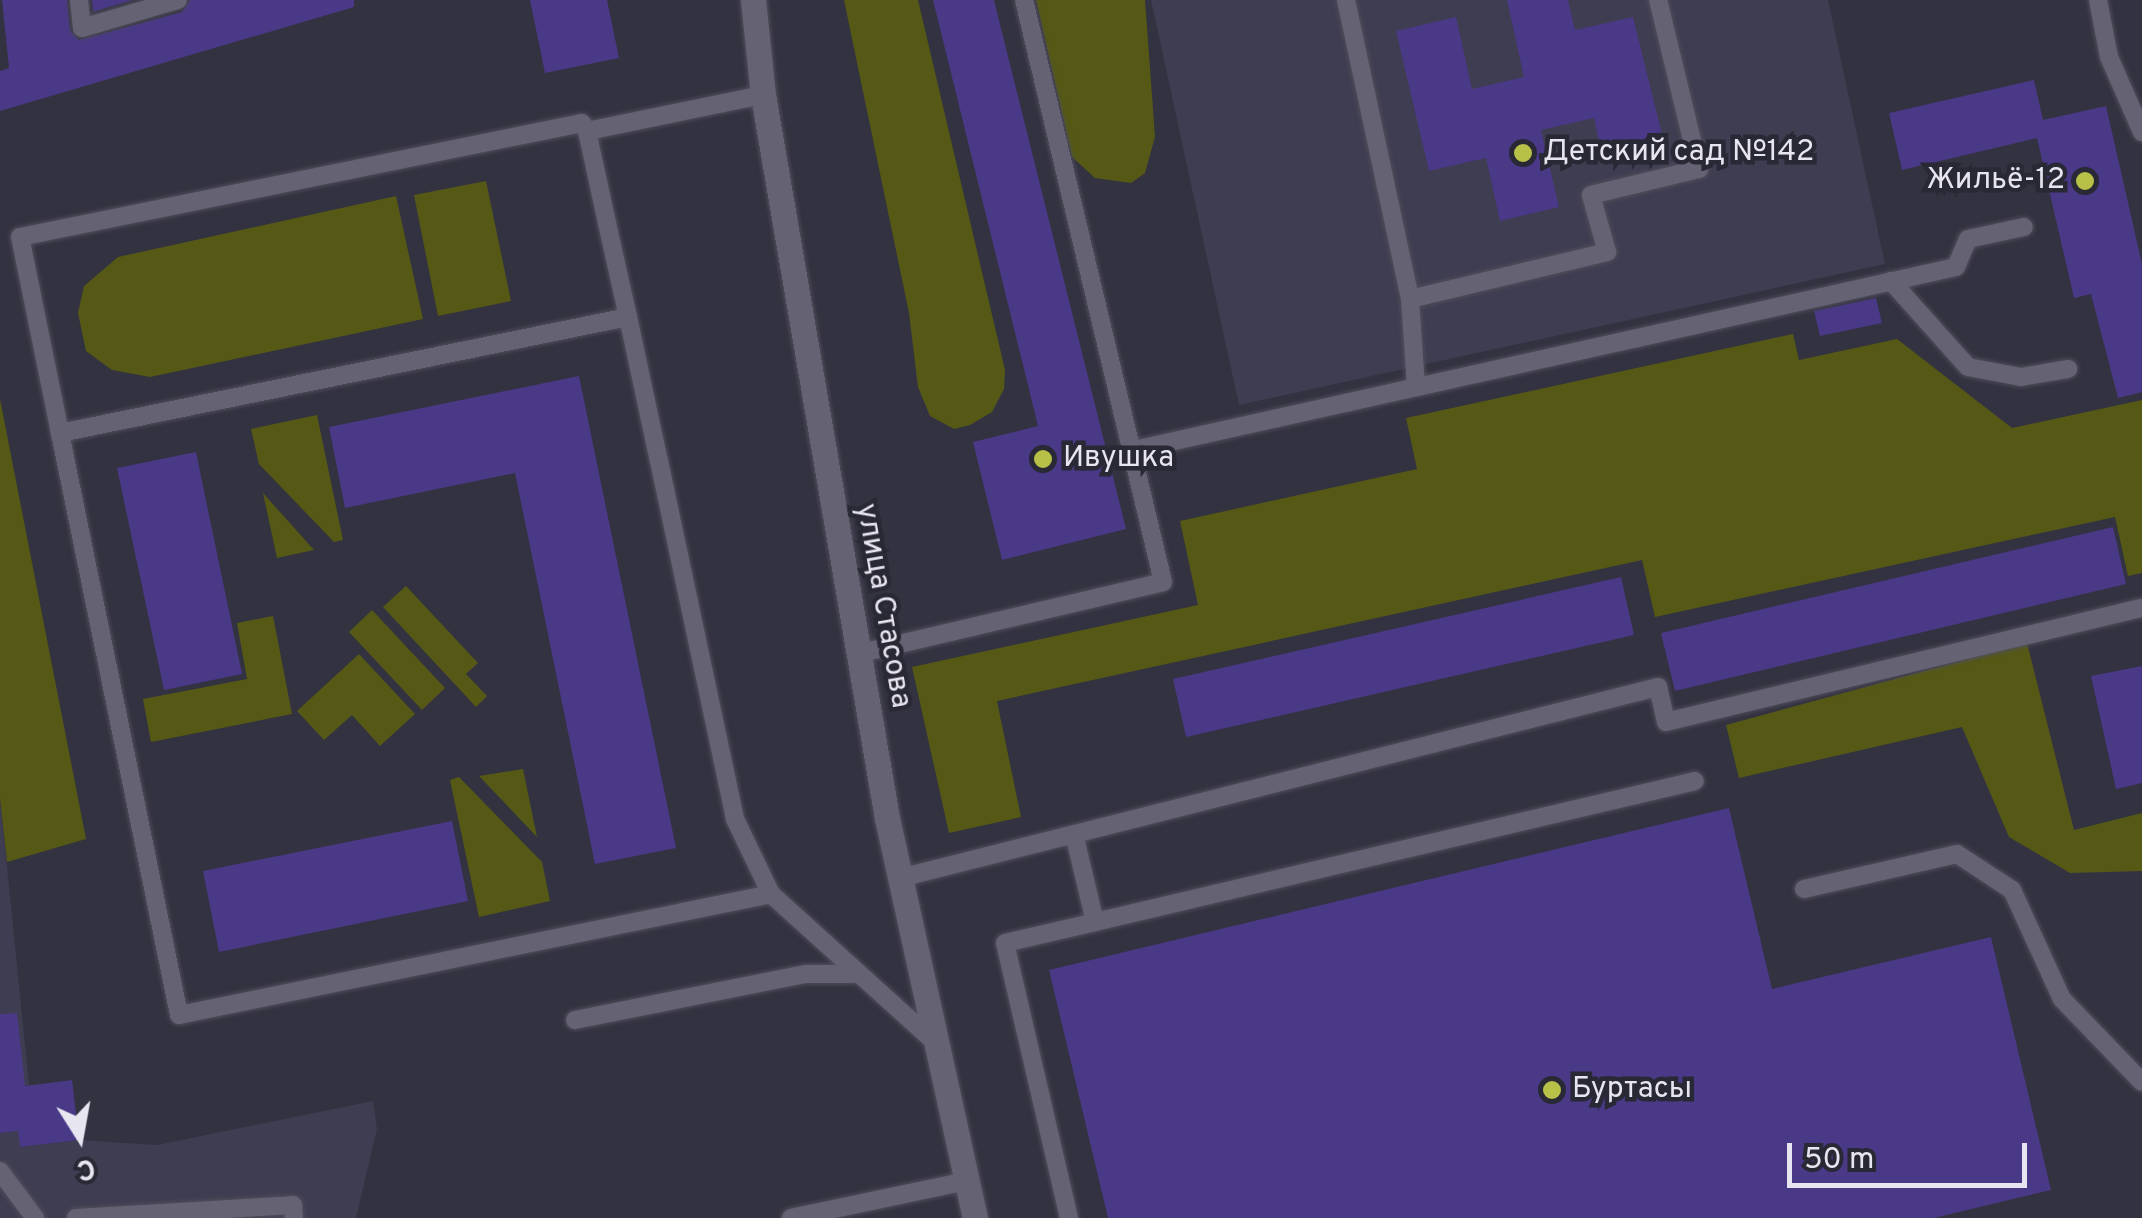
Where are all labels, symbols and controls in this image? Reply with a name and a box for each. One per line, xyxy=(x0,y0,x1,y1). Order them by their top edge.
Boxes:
place label: Детский сад №142 xyxy=(1543,135,1814,171)
marker: Детский сад №142 xyxy=(1512,142,1534,164)
place label: Жильё-12 xyxy=(1926,163,2065,199)
marker: Жильё-12 xyxy=(2074,170,2096,192)
place label: Ивушка xyxy=(1063,441,1174,477)
marker: Ивушка xyxy=(1032,448,1054,470)
street label: улица Стасова xyxy=(846,501,918,711)
place label: Буртасы xyxy=(1572,1072,1692,1108)
marker: Буртасы xyxy=(1541,1079,1563,1101)
north arrow xyxy=(30,1088,130,1188)
scale bar xyxy=(1792,1123,2032,1185)
text: 50 m xyxy=(1804,1142,1874,1179)
text: С xyxy=(74,1148,98,1187)

